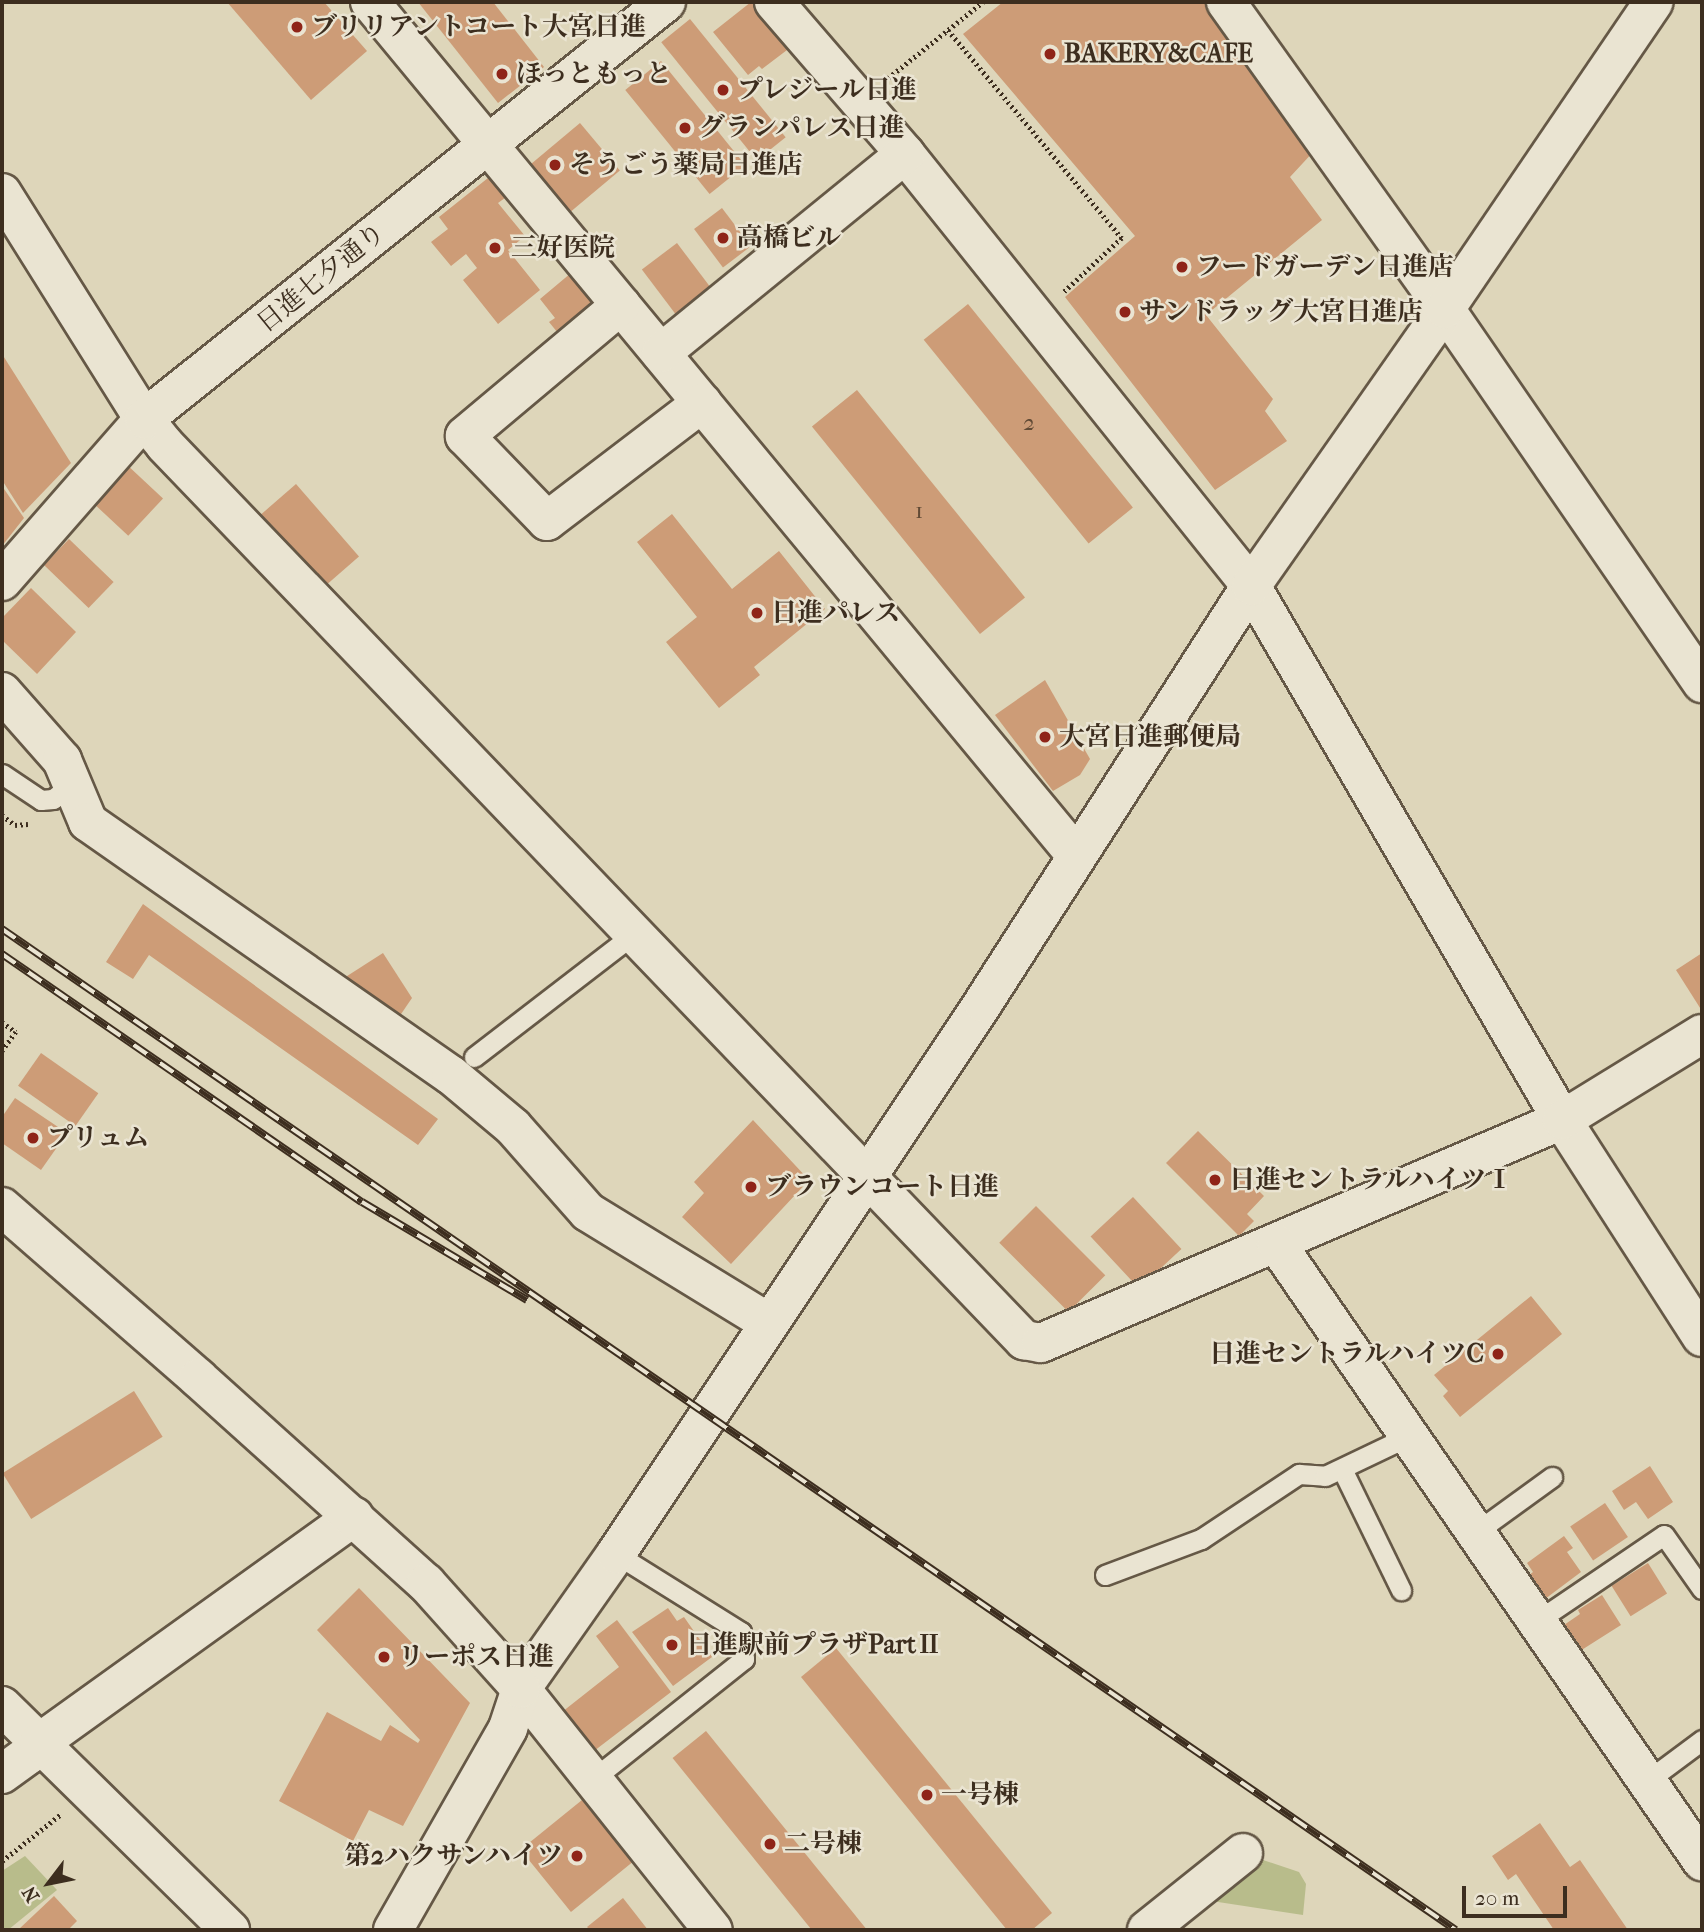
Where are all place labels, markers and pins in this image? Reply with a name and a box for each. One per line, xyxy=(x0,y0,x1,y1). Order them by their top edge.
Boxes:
place label: ブリリアントコート大宮日進 xyxy=(311,11,649,43)
marker: ブリリアントコート大宮日進 xyxy=(289,19,305,35)
place label: BAKERY&CAFE xyxy=(1064,38,1253,70)
marker: BAKERY&CAFE xyxy=(1042,46,1058,62)
place label: ほっともっと xyxy=(516,58,672,90)
marker: ほっともっと xyxy=(494,66,510,82)
place label: プレジール日進 xyxy=(737,74,919,106)
marker: プレジール日進 xyxy=(715,82,731,98)
place label: グランパレス日進 xyxy=(699,112,907,144)
marker: グランパレス日進 xyxy=(677,120,693,136)
place label: そうごう薬局日進店 xyxy=(569,149,803,181)
marker: そうごう薬局日進店 xyxy=(547,157,563,173)
place label: 高橋ビル xyxy=(737,222,841,254)
marker: 高橋ビル xyxy=(715,230,731,246)
place label: 三好医院 xyxy=(511,232,615,264)
marker: 三好医院 xyxy=(485,238,505,258)
place label: フードガーデン日進店 xyxy=(1196,251,1455,283)
marker: フードガーデン日進店 xyxy=(1174,259,1190,275)
place label: サンドラッグ大宮日進店 xyxy=(1139,296,1425,328)
marker: サンドラッグ大宮日進店 xyxy=(1117,304,1133,320)
place label: 日進パレス xyxy=(771,597,901,629)
marker: 日進パレス xyxy=(749,605,765,621)
place label: 大宮日進郵便局 xyxy=(1059,721,1241,753)
marker: 大宮日進郵便局 xyxy=(1037,729,1053,745)
place label: プリュム xyxy=(47,1122,151,1154)
marker: プリュム xyxy=(25,1130,41,1146)
place label: 日進セントラルハイツⅠ xyxy=(1229,1164,1515,1196)
place label: ブラウンコート日進 xyxy=(765,1171,999,1203)
marker: 日進セントラルハイツⅠ xyxy=(1207,1172,1223,1188)
marker: ブラウンコート日進 xyxy=(743,1179,759,1195)
place label: 日進セントラルハイツC xyxy=(1206,1338,1484,1370)
marker: 日進セントラルハイツC xyxy=(1490,1346,1506,1362)
place label: 日進駅前プラザPartⅡ xyxy=(686,1629,942,1661)
marker: 日進駅前プラザPartⅡ xyxy=(664,1637,680,1653)
place label: リーポス日進 xyxy=(398,1641,554,1673)
marker: リーポス日進 xyxy=(376,1649,392,1665)
place label: 一号棟 xyxy=(941,1779,1019,1811)
marker: 一号棟 xyxy=(919,1787,935,1803)
place label: 二号棟 xyxy=(784,1828,862,1860)
marker: 二号棟 xyxy=(762,1836,778,1852)
place label: 第2ハクサンハイツ xyxy=(342,1840,563,1872)
marker: 第2ハクサンハイツ xyxy=(569,1848,585,1864)

